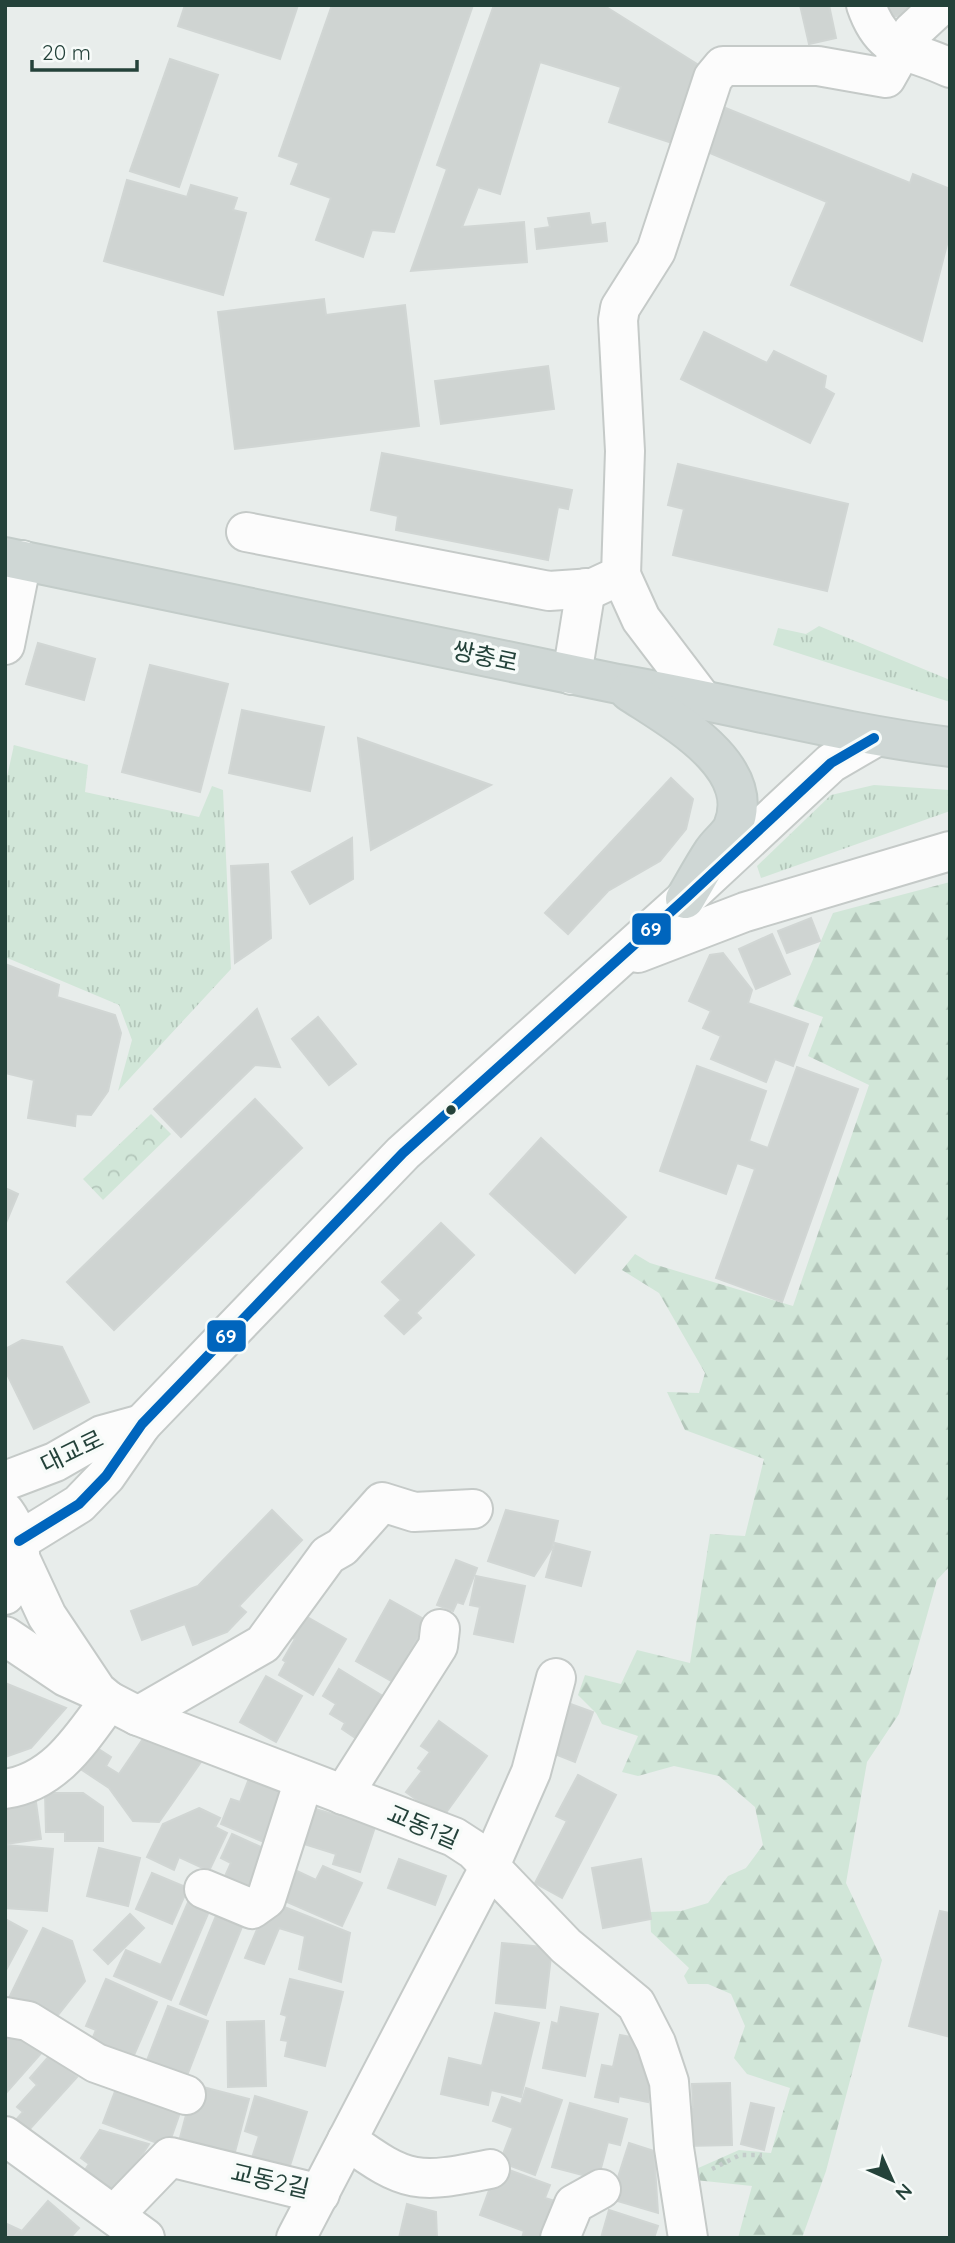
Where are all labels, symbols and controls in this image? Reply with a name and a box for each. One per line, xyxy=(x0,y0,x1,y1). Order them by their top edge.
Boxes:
scale bar xyxy=(32,28,136,72)
text: 20 m xyxy=(42,39,91,65)
street label: 쌍충로 xyxy=(450,634,521,678)
line badge: 69 xyxy=(631,912,672,946)
text: 69 xyxy=(640,917,662,941)
unlabelled marker xyxy=(444,1103,458,1117)
line badge: 69 xyxy=(206,1319,247,1353)
text: 69 xyxy=(215,1324,237,1348)
street label: 대교로 xyxy=(35,1423,108,1479)
street label: 교동1길 xyxy=(383,1798,464,1855)
north arrow xyxy=(857,2145,927,2215)
street label: 교동2길 xyxy=(228,2156,312,2204)
text: N xyxy=(891,2179,917,2205)

